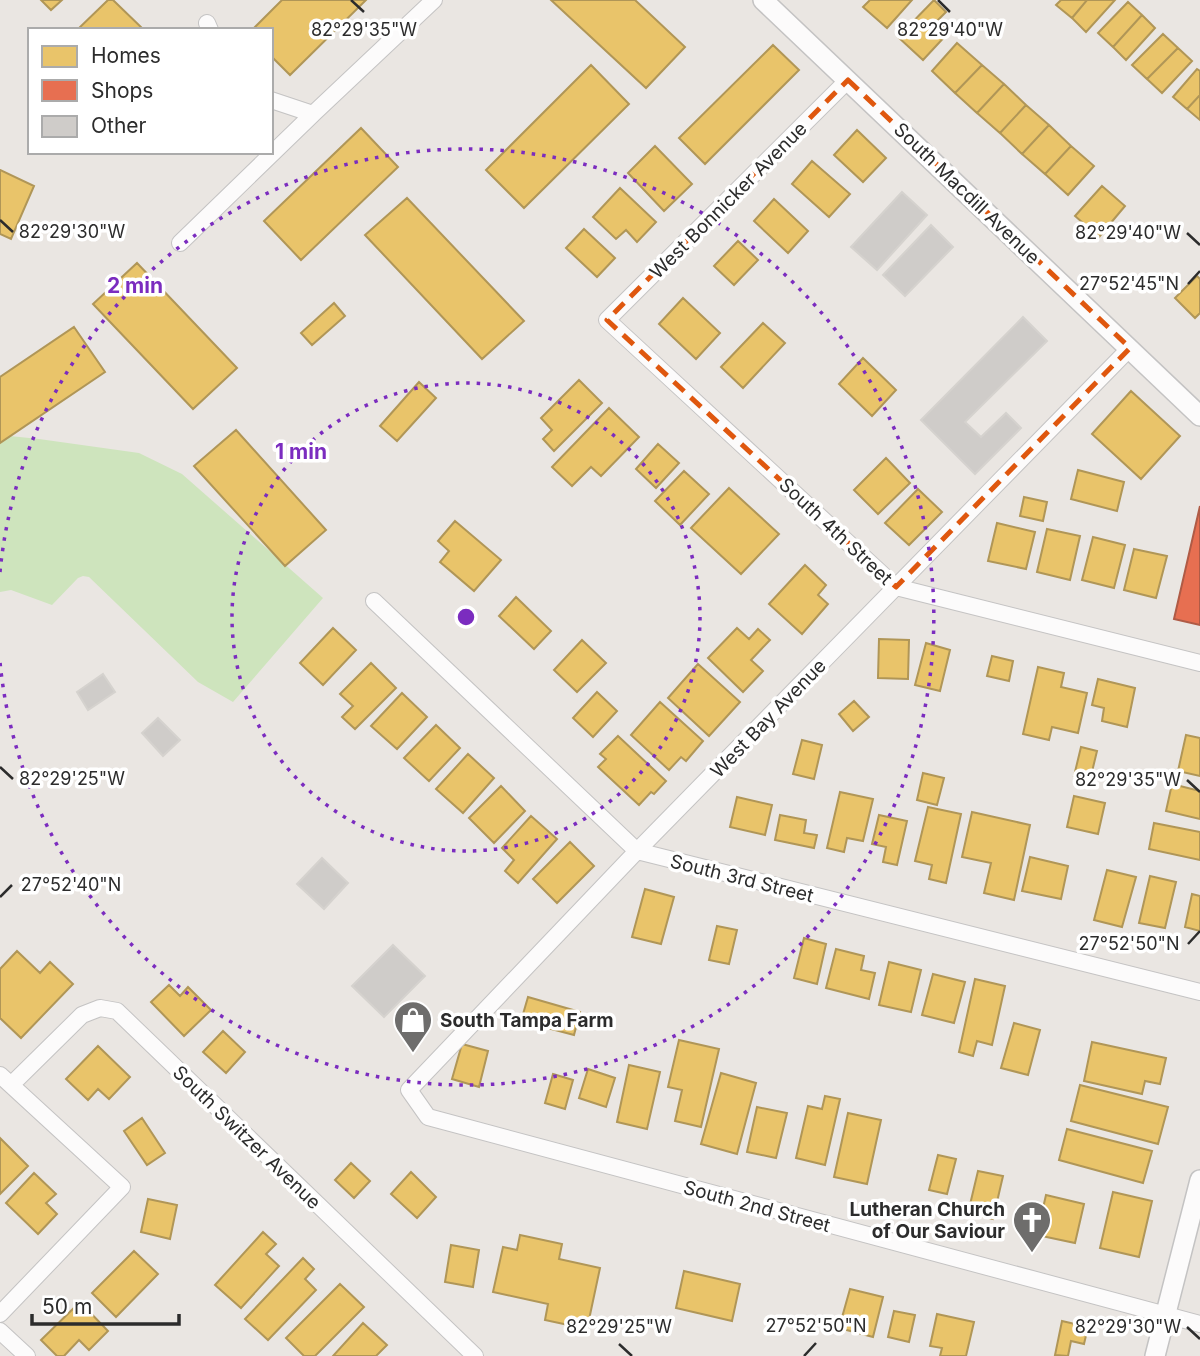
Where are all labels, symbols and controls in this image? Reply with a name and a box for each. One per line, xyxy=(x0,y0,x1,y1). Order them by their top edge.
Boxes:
text: 82°29'35"W xyxy=(311,19,417,40)
text: 82°29'40"W xyxy=(897,19,1003,40)
legend xyxy=(28,28,273,154)
text: Homes xyxy=(91,43,161,68)
text: Shops xyxy=(91,78,153,103)
text: Other xyxy=(91,113,147,138)
street label: West Bonnicker Avenue xyxy=(645,117,812,284)
street label: South Macdill Avenue xyxy=(889,118,1044,269)
text: 82°29'30"W xyxy=(19,221,125,242)
text: 82°29'40"W xyxy=(1075,222,1181,243)
text: 2 min xyxy=(107,273,163,298)
text: 27°52'45"N xyxy=(1079,273,1179,294)
text: 1 min xyxy=(275,439,327,464)
street label: South 4th Street xyxy=(774,473,897,590)
centre of rings xyxy=(454,605,478,629)
street label: West Bay Avenue xyxy=(706,654,831,782)
text: 82°29'25"W xyxy=(19,768,125,789)
text: 82°29'35"W xyxy=(1075,769,1181,790)
street label: South 3rd Street xyxy=(668,850,816,907)
text: 27°52'40"N xyxy=(21,874,121,895)
text: 27°52'50"N xyxy=(1079,933,1179,954)
shop icon: South Tampa Farm xyxy=(392,999,434,1054)
place label: South Tampa Farm xyxy=(440,1009,614,1032)
street label: South Switzer Avenue xyxy=(168,1061,325,1214)
street label: South 2nd Street xyxy=(681,1176,833,1237)
place label: Lutheran Church of Our Saviour xyxy=(849,1198,1005,1243)
church icon: Lutheran Church of Our Saviour xyxy=(1011,1199,1053,1254)
scale bar xyxy=(32,1282,178,1326)
text: 50 m xyxy=(42,1294,92,1319)
text: 27°52'50"N xyxy=(766,1315,866,1336)
text: 82°29'25"W xyxy=(566,1316,672,1337)
text: 82°29'30"W xyxy=(1075,1316,1181,1337)

